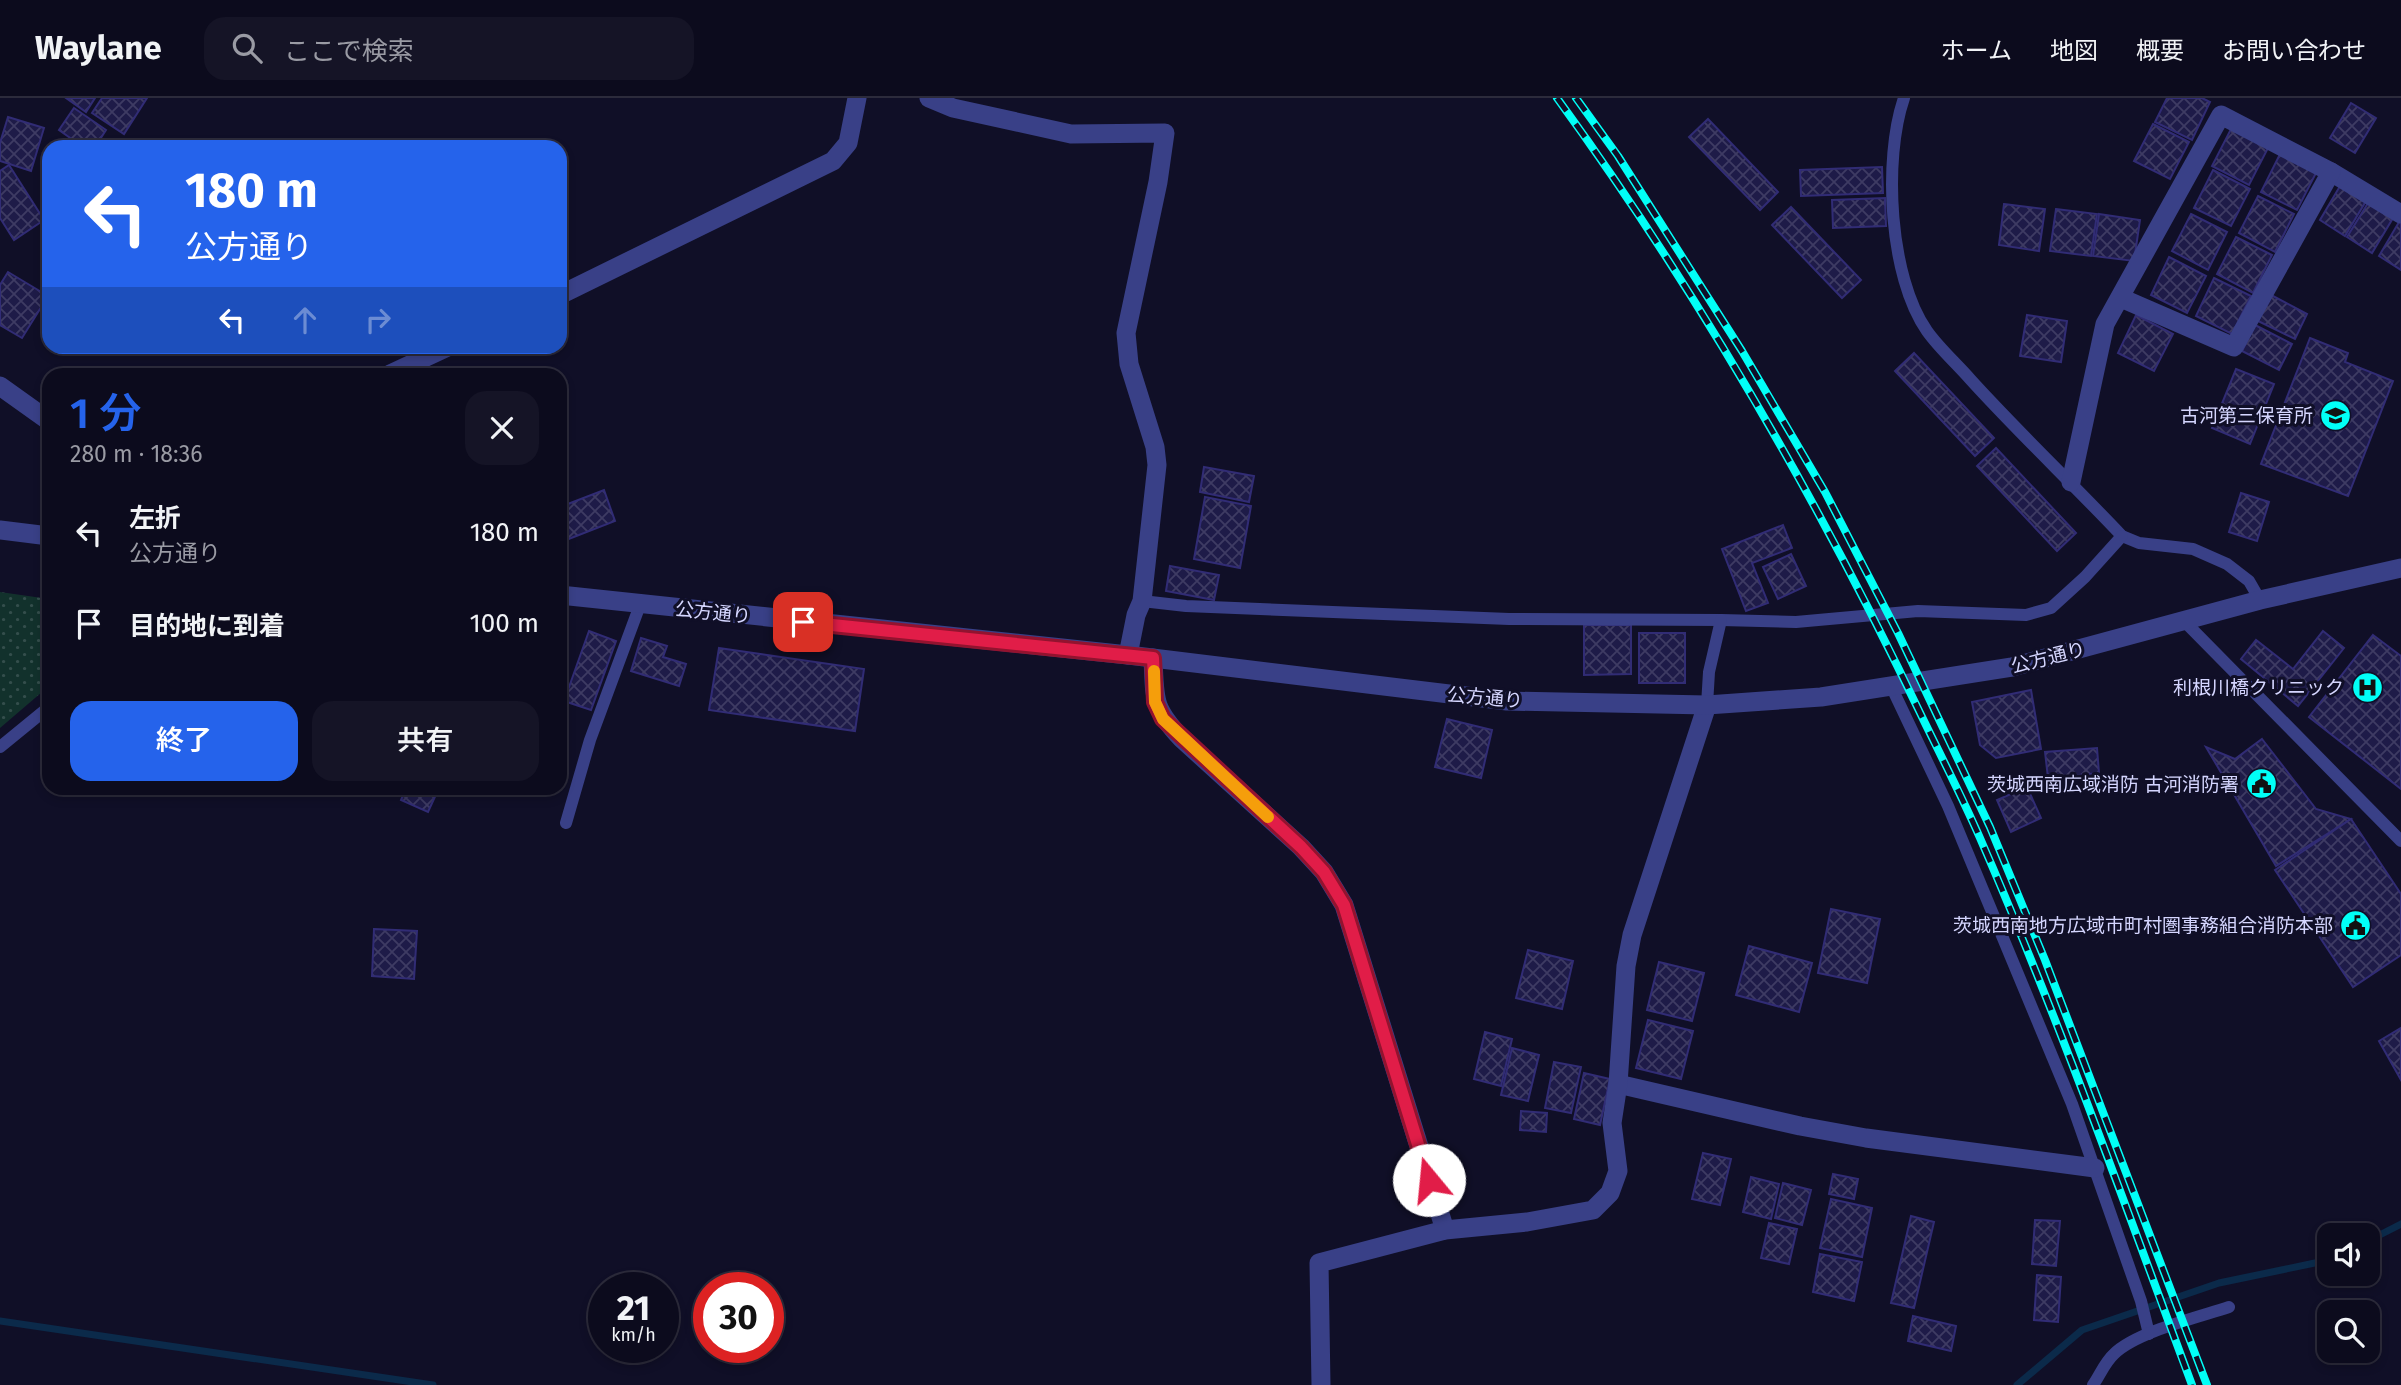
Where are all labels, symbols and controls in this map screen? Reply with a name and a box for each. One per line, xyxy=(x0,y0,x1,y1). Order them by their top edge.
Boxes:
search box xyxy=(204,17,694,80)
text: Waylane xyxy=(35,28,162,68)
icon: search xyxy=(228,29,266,67)
text: ここで検索 xyxy=(284,36,414,67)
text: ホーム xyxy=(1941,37,2012,65)
text: 地図 xyxy=(2050,37,2098,65)
text: 概要 xyxy=(2136,37,2184,65)
text: お問い合わせ xyxy=(2222,37,2366,65)
text: 180 m xyxy=(185,161,318,220)
icon: left xyxy=(70,168,161,259)
text: 公方通り xyxy=(185,228,313,266)
icon: left xyxy=(213,301,251,339)
icon: ahead xyxy=(286,301,324,339)
icon: right xyxy=(359,301,397,339)
text: 1 分 xyxy=(70,389,141,439)
button: close xyxy=(465,391,539,465)
school or university icon: 古河第三保育所 xyxy=(2319,398,2353,432)
place label: 古河第三保育所 xyxy=(2180,404,2313,427)
text: 280 m · 18:36 xyxy=(70,440,203,468)
text: 左折 xyxy=(129,503,181,534)
icon: left xyxy=(70,514,108,552)
text: 180 m xyxy=(470,517,539,548)
text: 公方通り xyxy=(129,539,221,567)
pin xyxy=(773,592,833,652)
street label: 公方通り xyxy=(674,597,752,628)
icon: arrive xyxy=(784,603,822,641)
icon: arrive xyxy=(70,605,108,643)
text: 100 m xyxy=(470,608,539,639)
text: 目的地に到着 xyxy=(129,611,285,642)
street label: 公方通り xyxy=(2008,637,2088,678)
hospital icon: 利根川橋クリニック xyxy=(2350,670,2384,704)
place label: 利根川橋クリニック xyxy=(2173,676,2344,699)
street label: 公方通り xyxy=(1446,683,1524,712)
button: 終了 xyxy=(70,701,298,781)
button: 共有 xyxy=(312,701,539,781)
public building icon: 茨城西南広域消防 古河消防署 xyxy=(2245,767,2279,801)
place label: 茨城西南広域消防 古河消防署 xyxy=(1987,773,2239,796)
public building icon: 茨城西南地方広域市町村圏事務組合消防本部 xyxy=(2339,908,2373,942)
place label: 茨城西南地方広域市町村圏事務組合消防本部 xyxy=(1953,914,2333,937)
position arrow xyxy=(1392,1143,1466,1217)
map controls xyxy=(2317,1223,2380,1363)
button: sound xyxy=(2317,1223,2380,1286)
speed limit sign: 30 xyxy=(693,1272,784,1363)
text: 21 xyxy=(617,1287,650,1329)
button: search xyxy=(2317,1300,2380,1363)
text: km/h xyxy=(611,1324,656,1346)

